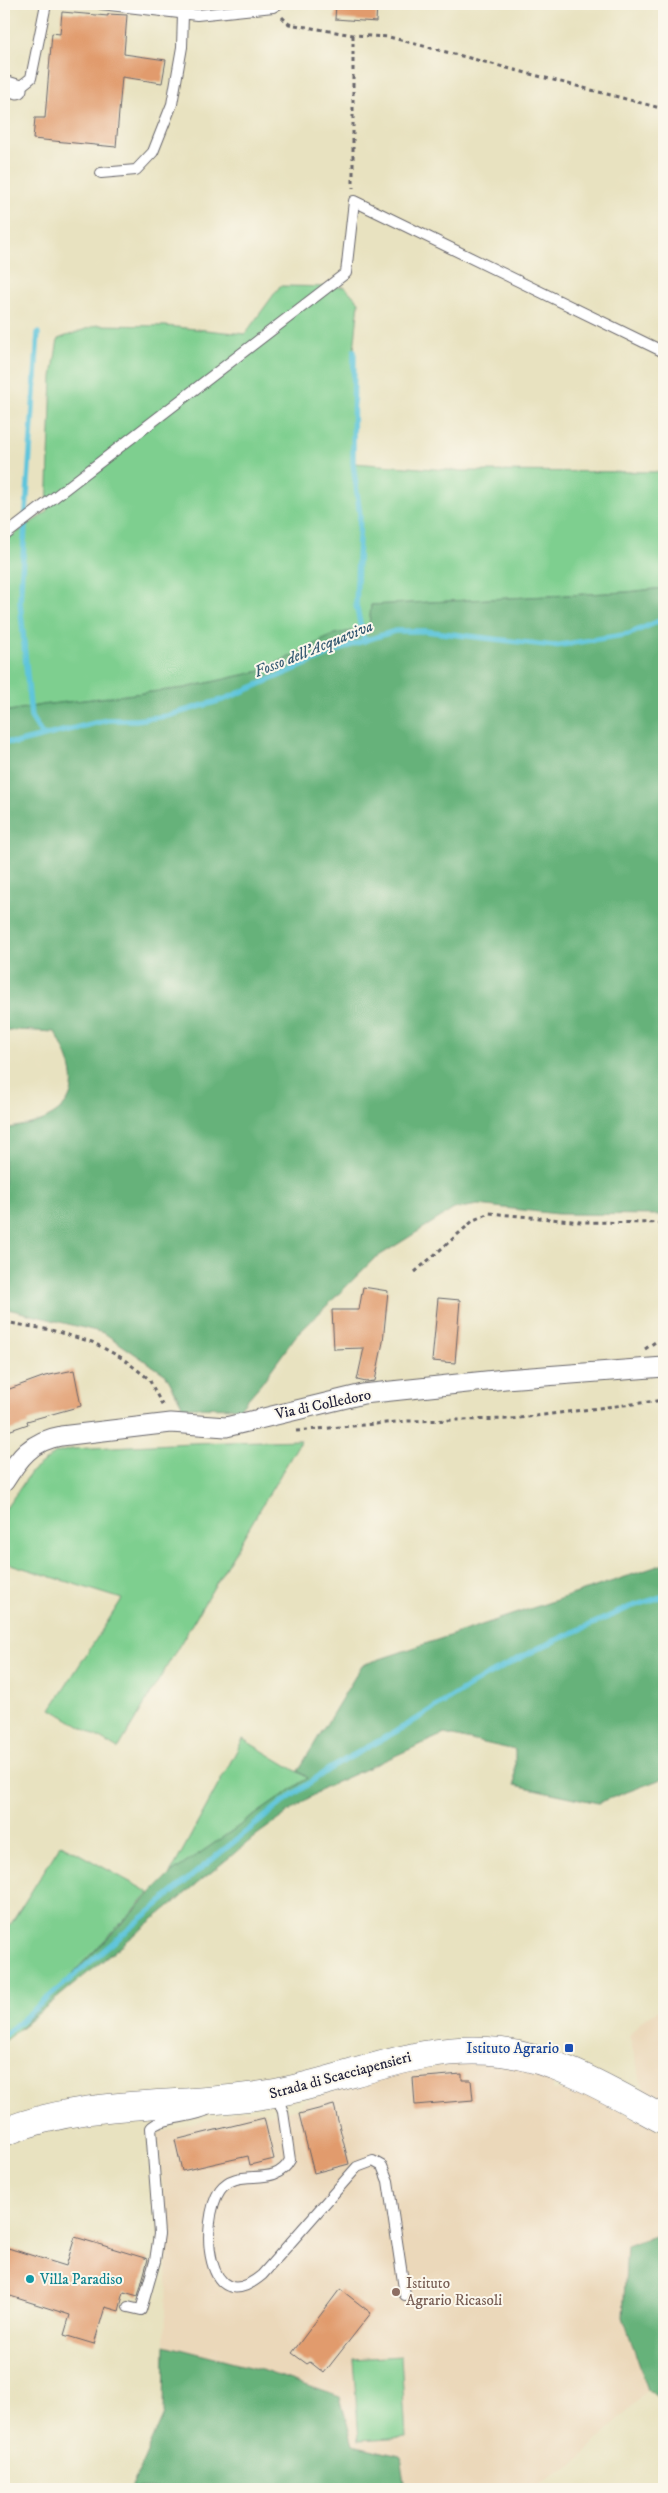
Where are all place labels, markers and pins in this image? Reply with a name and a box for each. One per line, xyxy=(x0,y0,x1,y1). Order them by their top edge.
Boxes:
place label: Istituto Agrario xyxy=(466,2039,559,2058)
marker: Istituto Agrario xyxy=(563,2042,575,2054)
place label: Villa Paradiso xyxy=(39,2270,123,2289)
marker: Villa Paradiso xyxy=(24,2273,36,2285)
place label: Istituto Agrario Ricasoli xyxy=(406,2274,502,2310)
marker: Istituto Agrario Ricasoli xyxy=(390,2286,402,2298)

